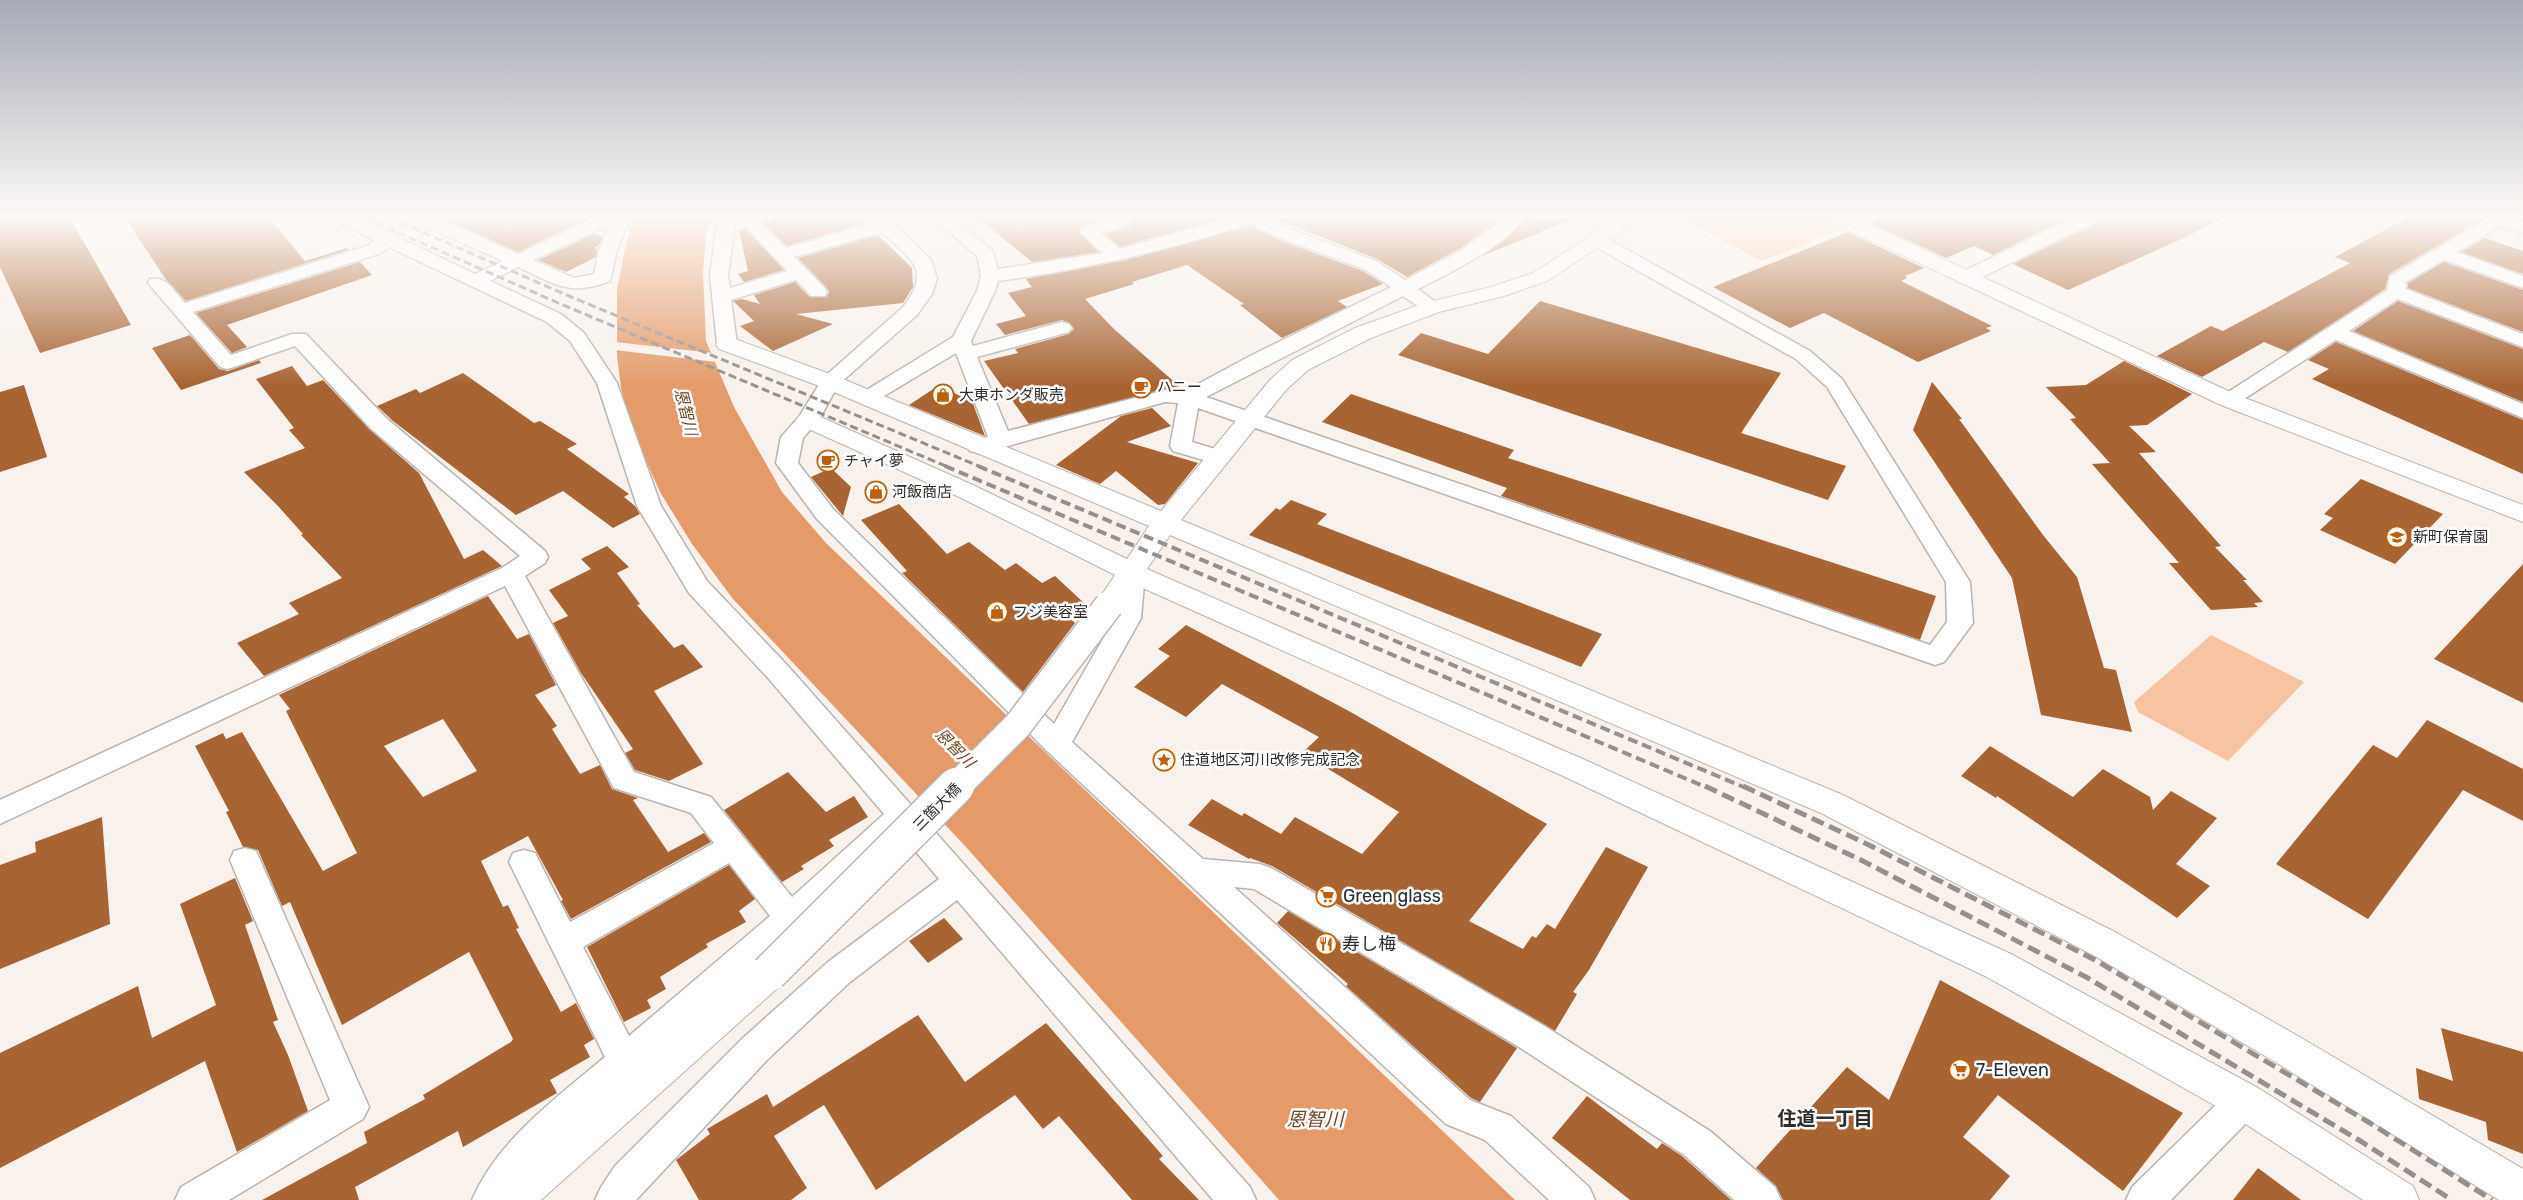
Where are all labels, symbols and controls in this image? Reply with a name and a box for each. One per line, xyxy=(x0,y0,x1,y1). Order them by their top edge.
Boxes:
cafe icon: ハニー xyxy=(1129,375,1153,399)
place label: ハニー xyxy=(1157,378,1202,396)
shop icon: 大東ホンダ販売 xyxy=(931,383,955,407)
water label: 恩智川 xyxy=(671,386,702,440)
place label: 大東ホンダ販売 xyxy=(959,386,1064,404)
cafe icon: チャイ夢 xyxy=(816,449,840,473)
place label: チャイ夢 xyxy=(844,452,904,470)
shop icon: 河飯商店 xyxy=(864,480,888,504)
place label: 河飯商店 xyxy=(892,483,952,501)
school or university icon: 新町保育園 xyxy=(2385,525,2409,549)
place label: 新町保育園 xyxy=(2413,528,2488,546)
shop icon: フジ美容室 xyxy=(985,600,1009,624)
place label: フジ美容室 xyxy=(1013,603,1088,621)
water label: 恩智川 xyxy=(931,724,980,773)
place icon: 住道地区河川改修完成記念 xyxy=(1152,748,1176,772)
place label: 住道地区河川改修完成記念 xyxy=(1180,751,1360,769)
street label: 三箇大橋 xyxy=(909,779,965,835)
supermarket icon: Green glass xyxy=(1315,884,1339,908)
place label: Green glass xyxy=(1343,885,1441,907)
restaurant icon: 寿し梅 xyxy=(1314,932,1338,956)
place label: 寿し梅 xyxy=(1342,933,1396,955)
supermarket icon: 7-Eleven xyxy=(1948,1058,1972,1082)
place label: 7-Eleven xyxy=(1976,1059,2049,1081)
district label: 住道一丁目 xyxy=(1777,1107,1873,1130)
water label: 恩智川 xyxy=(1286,1108,1345,1131)

